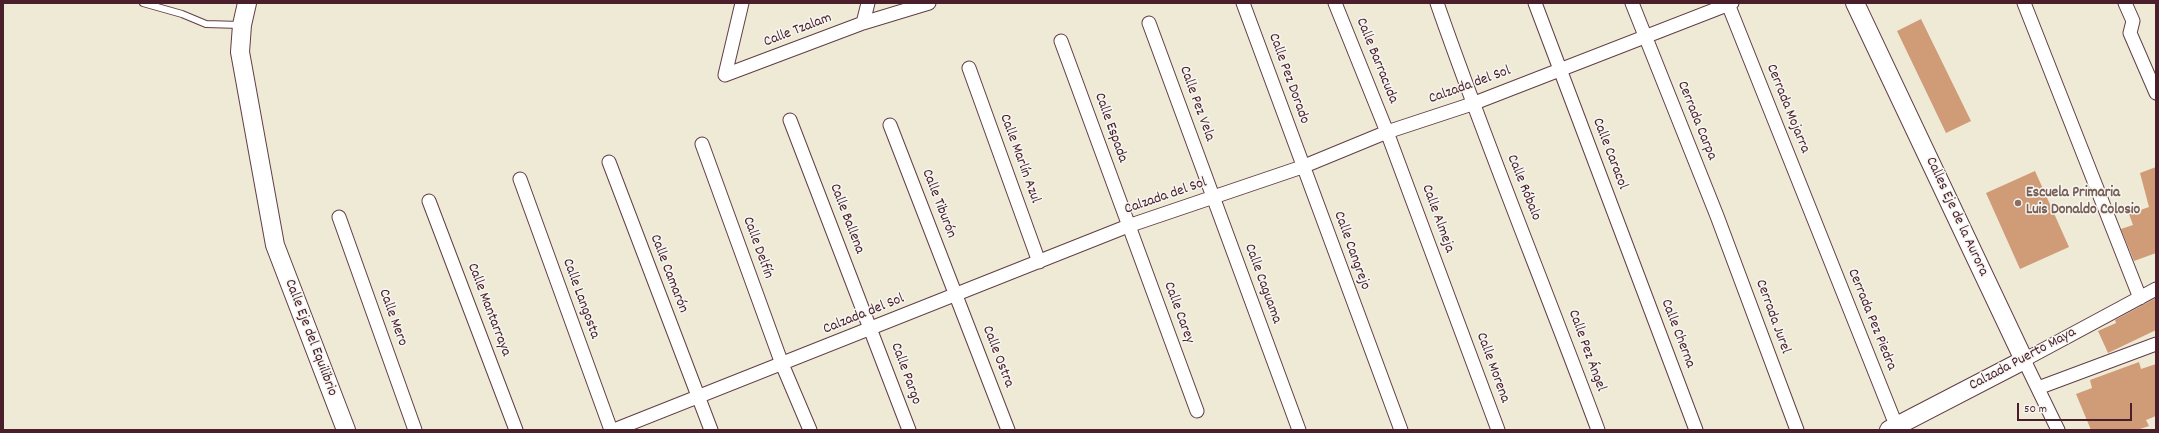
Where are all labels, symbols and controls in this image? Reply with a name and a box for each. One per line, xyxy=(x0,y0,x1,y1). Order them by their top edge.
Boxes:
street label: Calle Tzalam xyxy=(762,10,834,52)
street label: Calle Barracuda xyxy=(1351,16,1401,106)
street label: Calle Pez Dorado xyxy=(1263,31,1313,127)
street label: Cerrada Mojarra xyxy=(1761,62,1813,156)
street label: Calzada del Sol xyxy=(1427,63,1513,109)
street label: Calle Pez Vela xyxy=(1174,64,1218,144)
street label: Cerrada Carpa xyxy=(1672,79,1720,163)
street label: Calle Espada xyxy=(1089,91,1131,165)
street label: Calle Marlín Azul xyxy=(995,112,1043,206)
street label: Calle Caracol xyxy=(1587,116,1631,192)
street label: Calle Róbalo xyxy=(1502,152,1544,224)
street label: Calles Eje de la Aurora xyxy=(1921,155,1991,279)
street label: Calle Tiburón xyxy=(917,167,959,241)
street label: Calzada del Sol xyxy=(1123,175,1209,219)
street label: Calle Ballena xyxy=(824,181,868,257)
street label: Calle Almeja xyxy=(1416,182,1458,256)
place label: Escuela Primaria Luis Donaldo Colosio xyxy=(2026,185,2140,220)
marker: Escuela Primaria Luis Donaldo Colosio xyxy=(2013,198,2023,208)
street label: Calle Cangrejo xyxy=(1328,209,1374,293)
street label: Calle Delfín xyxy=(738,215,776,281)
street label: Calle Camarón xyxy=(645,232,691,316)
street label: Calle Caguama xyxy=(1239,242,1285,326)
street label: Calle Langosta xyxy=(557,257,603,341)
street label: Calle Mantarraya xyxy=(462,261,514,359)
street label: Cerrada Pez Piedra xyxy=(1842,267,1900,373)
street label: Calle Eje del Equilibrio xyxy=(279,277,341,399)
street label: Cerrada Jurel xyxy=(1750,278,1794,356)
street label: Calle Carey xyxy=(1159,280,1197,346)
street label: Calle Mero xyxy=(373,287,411,349)
street label: Calzada del Sol xyxy=(821,291,907,339)
street label: Calle Cherna xyxy=(1656,297,1698,371)
street label: Calle Pez Ángel xyxy=(1563,308,1609,394)
street label: Calle Ostra xyxy=(977,324,1017,390)
street label: Calzada Puerto Maya xyxy=(1967,324,2079,396)
street label: Calle Morena xyxy=(1471,331,1513,405)
street label: Calle Pargo xyxy=(886,341,924,407)
scale bar xyxy=(2019,395,2134,421)
text: 50 m xyxy=(2024,401,2047,418)

